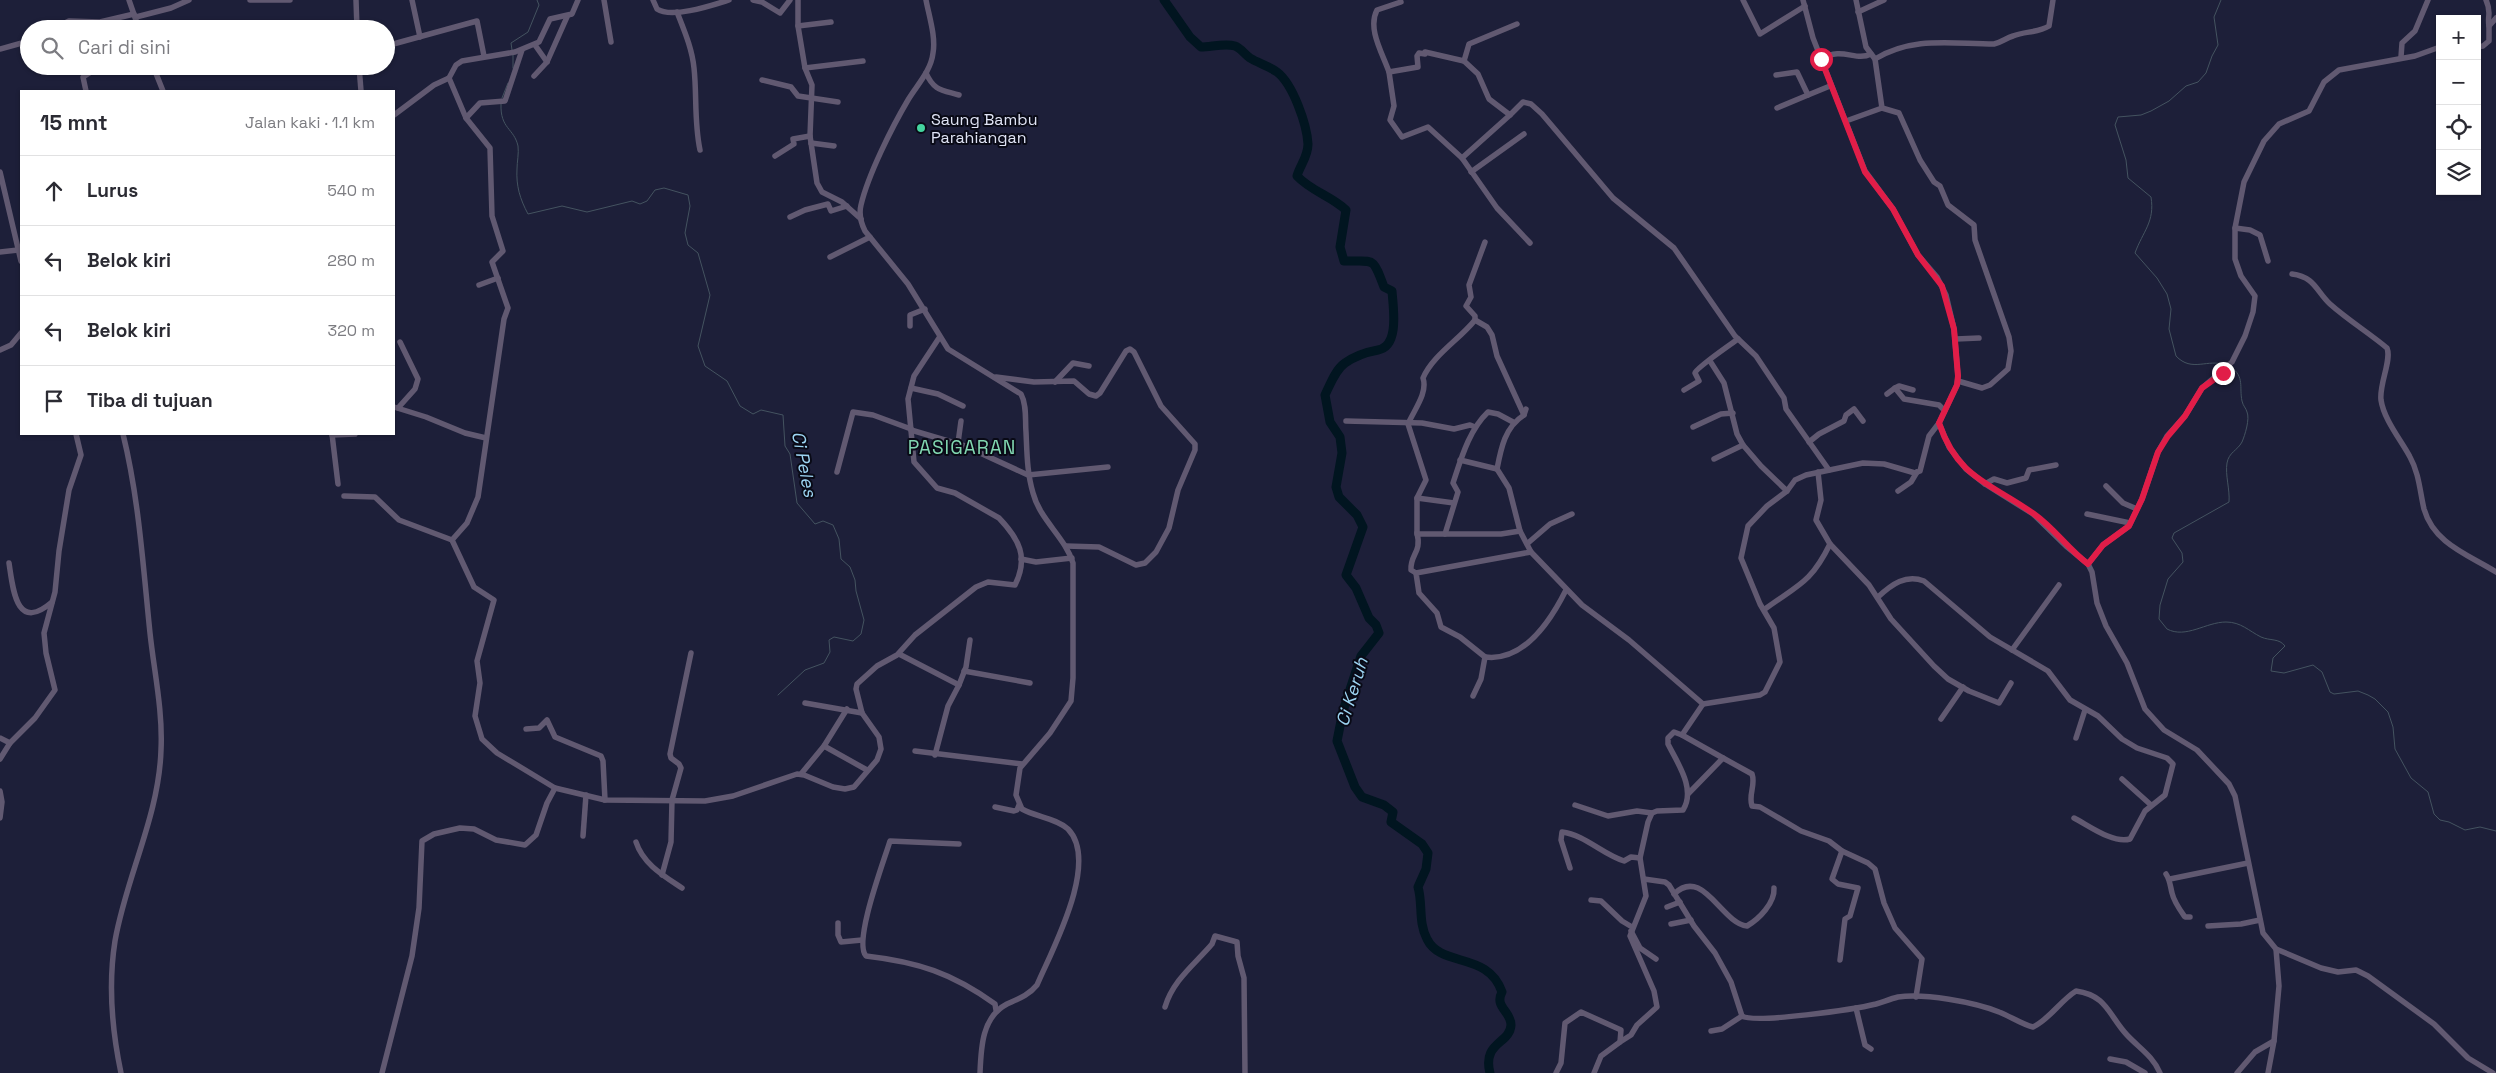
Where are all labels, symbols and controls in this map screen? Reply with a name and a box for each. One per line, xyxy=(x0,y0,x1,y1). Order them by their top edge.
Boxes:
map controls xyxy=(2436,15,2481,195)
button: + xyxy=(2436,15,2481,60)
search box xyxy=(20,20,395,75)
icon: search xyxy=(38,34,66,62)
text: Cari di sini xyxy=(78,35,171,60)
route start xyxy=(1810,48,1833,71)
button: − xyxy=(2436,60,2481,105)
button: locate xyxy=(2436,105,2481,150)
text: 15 mnt xyxy=(40,109,108,136)
place label: Saung Bambu Parahiangan xyxy=(931,109,1037,148)
text: Jalan kaki · 1.1 km xyxy=(245,112,375,133)
marker: Saung Bambu Parahiangan xyxy=(915,122,927,134)
button: layers xyxy=(2436,150,2481,195)
icon: ahead xyxy=(40,177,68,205)
text: Lurus xyxy=(87,178,138,203)
text: 540 m xyxy=(327,180,375,201)
icon: left xyxy=(40,247,68,275)
text: Belok kiri xyxy=(87,248,171,273)
text: 280 m xyxy=(327,250,375,271)
icon: left xyxy=(40,317,68,345)
text: Belok kiri xyxy=(87,318,171,343)
text: 320 m xyxy=(328,320,375,341)
route end xyxy=(2212,362,2235,385)
icon: arrive xyxy=(40,387,68,415)
text: Tiba di tujuan xyxy=(87,388,213,413)
water label: Ci Peles xyxy=(787,429,822,499)
district label: PASIGARAN xyxy=(908,435,1016,460)
water label: Ci Keruh xyxy=(1330,654,1373,729)

